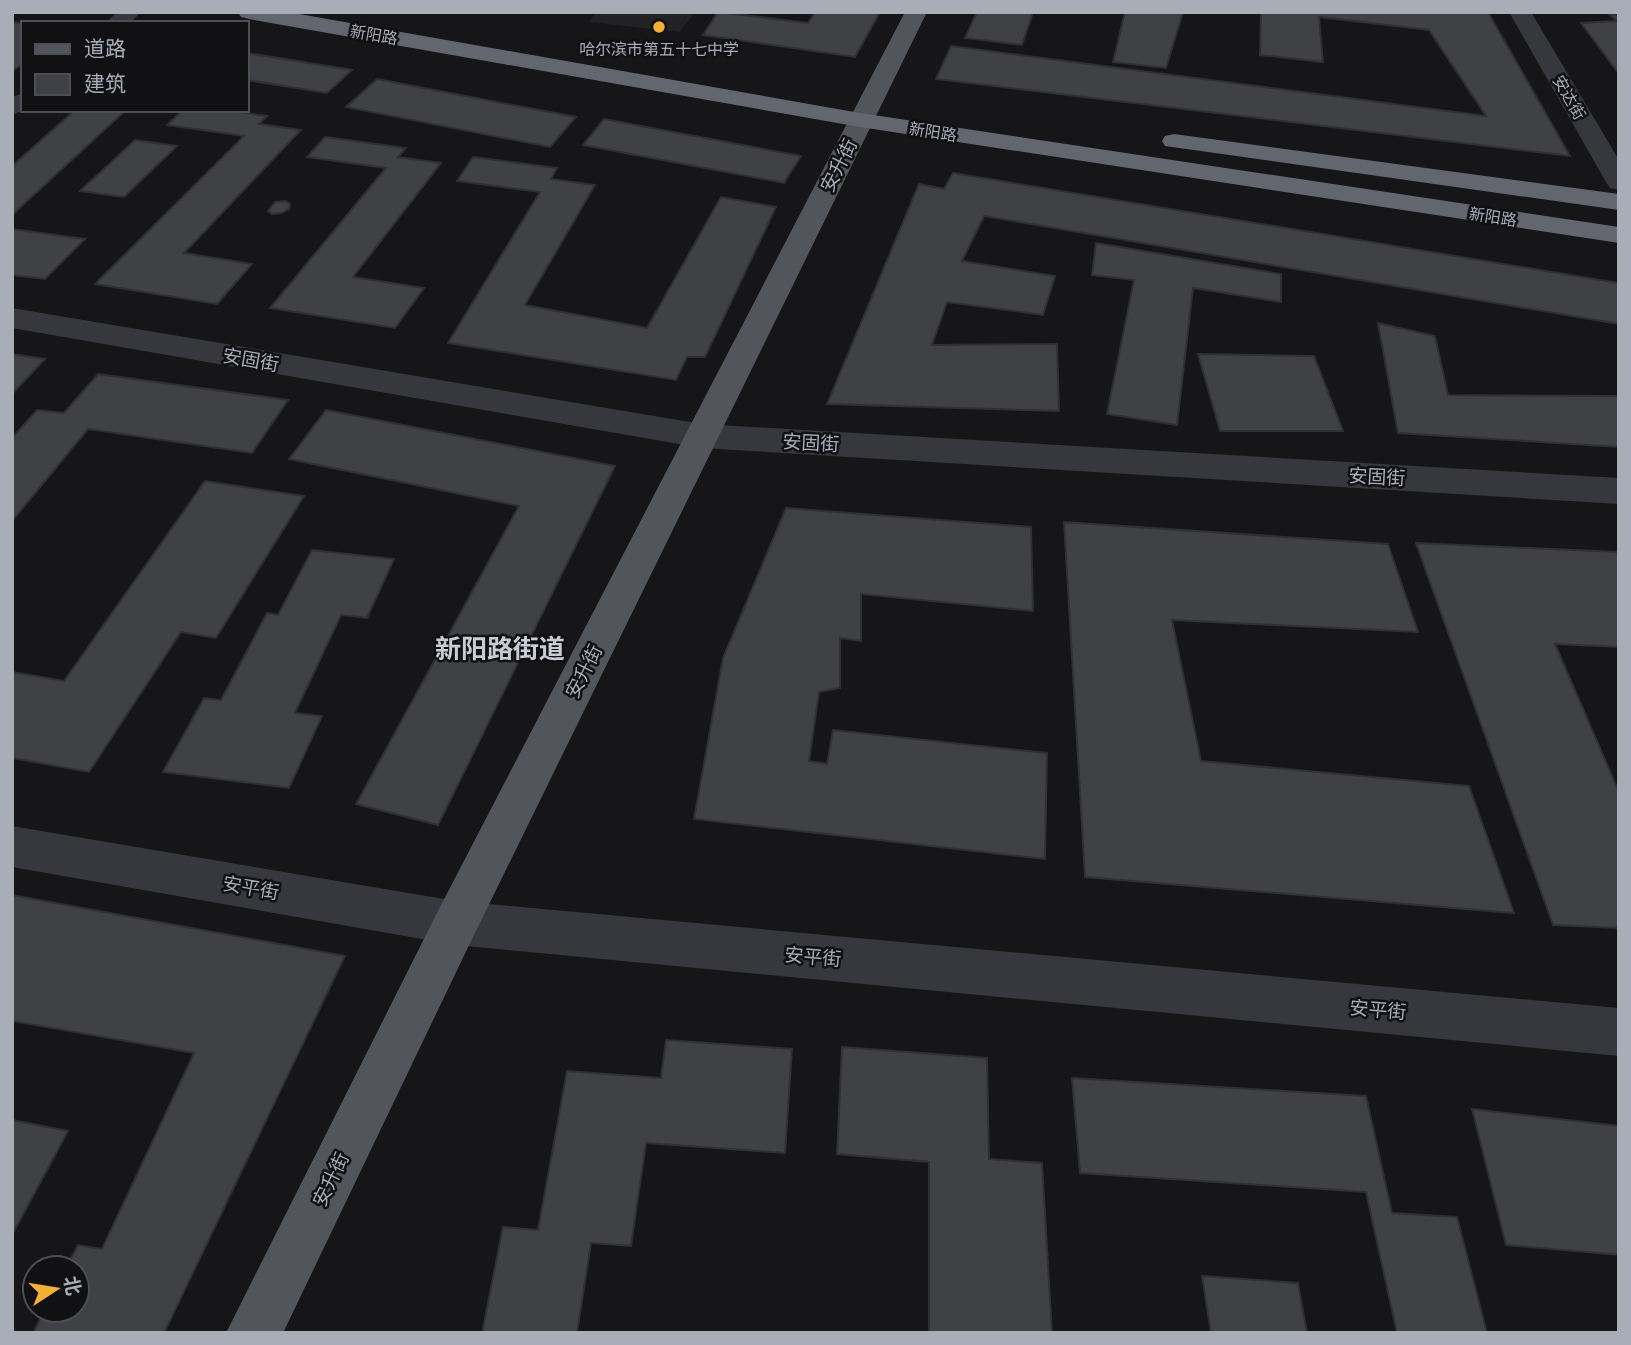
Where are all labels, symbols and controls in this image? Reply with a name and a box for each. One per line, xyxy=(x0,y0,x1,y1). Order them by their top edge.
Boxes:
marker: 哈尔滨市第五十七中学 xyxy=(651,19,667,35)
street label: 新阳路 xyxy=(349,20,399,48)
legend xyxy=(21,21,248,112)
text: 道路 xyxy=(84,35,126,60)
place label: 哈尔滨市第五十七中学 xyxy=(579,39,739,58)
text: 建筑 xyxy=(84,70,126,95)
street label: 安达街 xyxy=(1550,71,1590,123)
street label: 新阳路 xyxy=(908,118,958,144)
street label: 安升街 xyxy=(815,134,861,196)
street label: 新阳路 xyxy=(1468,203,1518,229)
street label: 安固街 xyxy=(221,343,281,375)
street label: 安固街 xyxy=(782,429,840,455)
street label: 安固街 xyxy=(1348,463,1406,489)
district label: 新阳路街道 xyxy=(435,632,565,664)
street label: 安升街 xyxy=(560,640,606,702)
street label: 安平街 xyxy=(221,871,281,903)
street label: 安平街 xyxy=(784,942,842,970)
street label: 安平街 xyxy=(1349,995,1407,1023)
street label: 安升街 xyxy=(307,1148,353,1210)
north arrow xyxy=(21,1254,91,1324)
text: 北 xyxy=(60,1274,86,1297)

